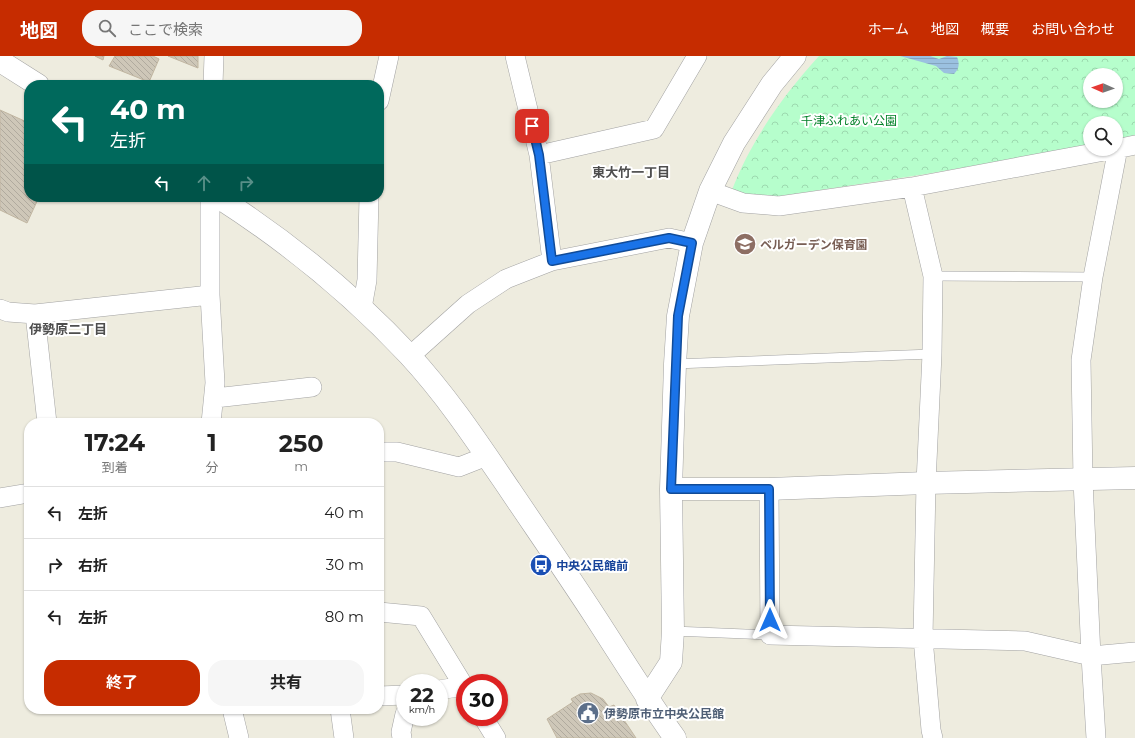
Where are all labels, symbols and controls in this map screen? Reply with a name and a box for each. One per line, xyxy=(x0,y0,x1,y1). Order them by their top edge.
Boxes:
search box xyxy=(82,10,362,46)
icon: search xyxy=(96,17,118,39)
text: 地図 xyxy=(20,19,58,42)
text: ここで検索 xyxy=(128,20,203,39)
text: ホーム xyxy=(867,20,909,38)
text: 地図 xyxy=(931,20,959,38)
text: 概要 xyxy=(981,20,1009,38)
text: お問い合わせ xyxy=(1031,20,1115,38)
north arrow xyxy=(1083,68,1123,108)
map controls xyxy=(1083,68,1123,156)
text: 40 m xyxy=(110,92,186,126)
icon: left xyxy=(44,96,96,148)
pin xyxy=(515,109,549,143)
park label: 千津ふれあい公園 xyxy=(801,113,897,128)
icon: arrive xyxy=(521,115,543,137)
button: search xyxy=(1083,116,1123,156)
text: 左折 xyxy=(110,130,146,152)
district label: 東大竹一丁目 xyxy=(592,164,670,180)
icon: left xyxy=(151,172,173,194)
icon: ahead xyxy=(193,172,215,194)
icon: right xyxy=(235,172,257,194)
school or university icon: ベルガーデン保育園 xyxy=(732,231,758,257)
place label: ベルガーデン保育園 xyxy=(760,237,868,252)
district label: 伊勢原二丁目 xyxy=(29,321,107,337)
text: 17:24 xyxy=(84,428,145,457)
text: 1 xyxy=(207,428,217,457)
text: 250 xyxy=(279,429,324,458)
text: m xyxy=(294,458,308,474)
text: 到着 xyxy=(102,459,128,475)
text: 分 xyxy=(205,459,218,475)
icon: left xyxy=(44,502,66,524)
text: 40 m xyxy=(324,503,364,522)
text: 左折 xyxy=(78,504,108,523)
bus stop icon: 中央公民館前 xyxy=(528,552,554,578)
icon: right xyxy=(44,554,66,576)
text: 30 m xyxy=(326,555,364,574)
text: 右折 xyxy=(78,556,108,575)
place label: 中央公民館前 xyxy=(556,558,628,573)
position arrow xyxy=(749,599,791,641)
icon: left xyxy=(44,606,66,628)
text: 80 m xyxy=(325,607,364,626)
text: 左折 xyxy=(78,608,108,627)
button: 終了 xyxy=(44,660,200,706)
button: 共有 xyxy=(208,660,364,706)
speed limit sign: 30 xyxy=(456,674,508,726)
text: 22 xyxy=(410,683,434,707)
public building icon: 伊勢原市立中央公民館 xyxy=(575,700,601,726)
text: km/h xyxy=(409,703,435,716)
place label: 伊勢原市立中央公民館 xyxy=(604,706,724,721)

